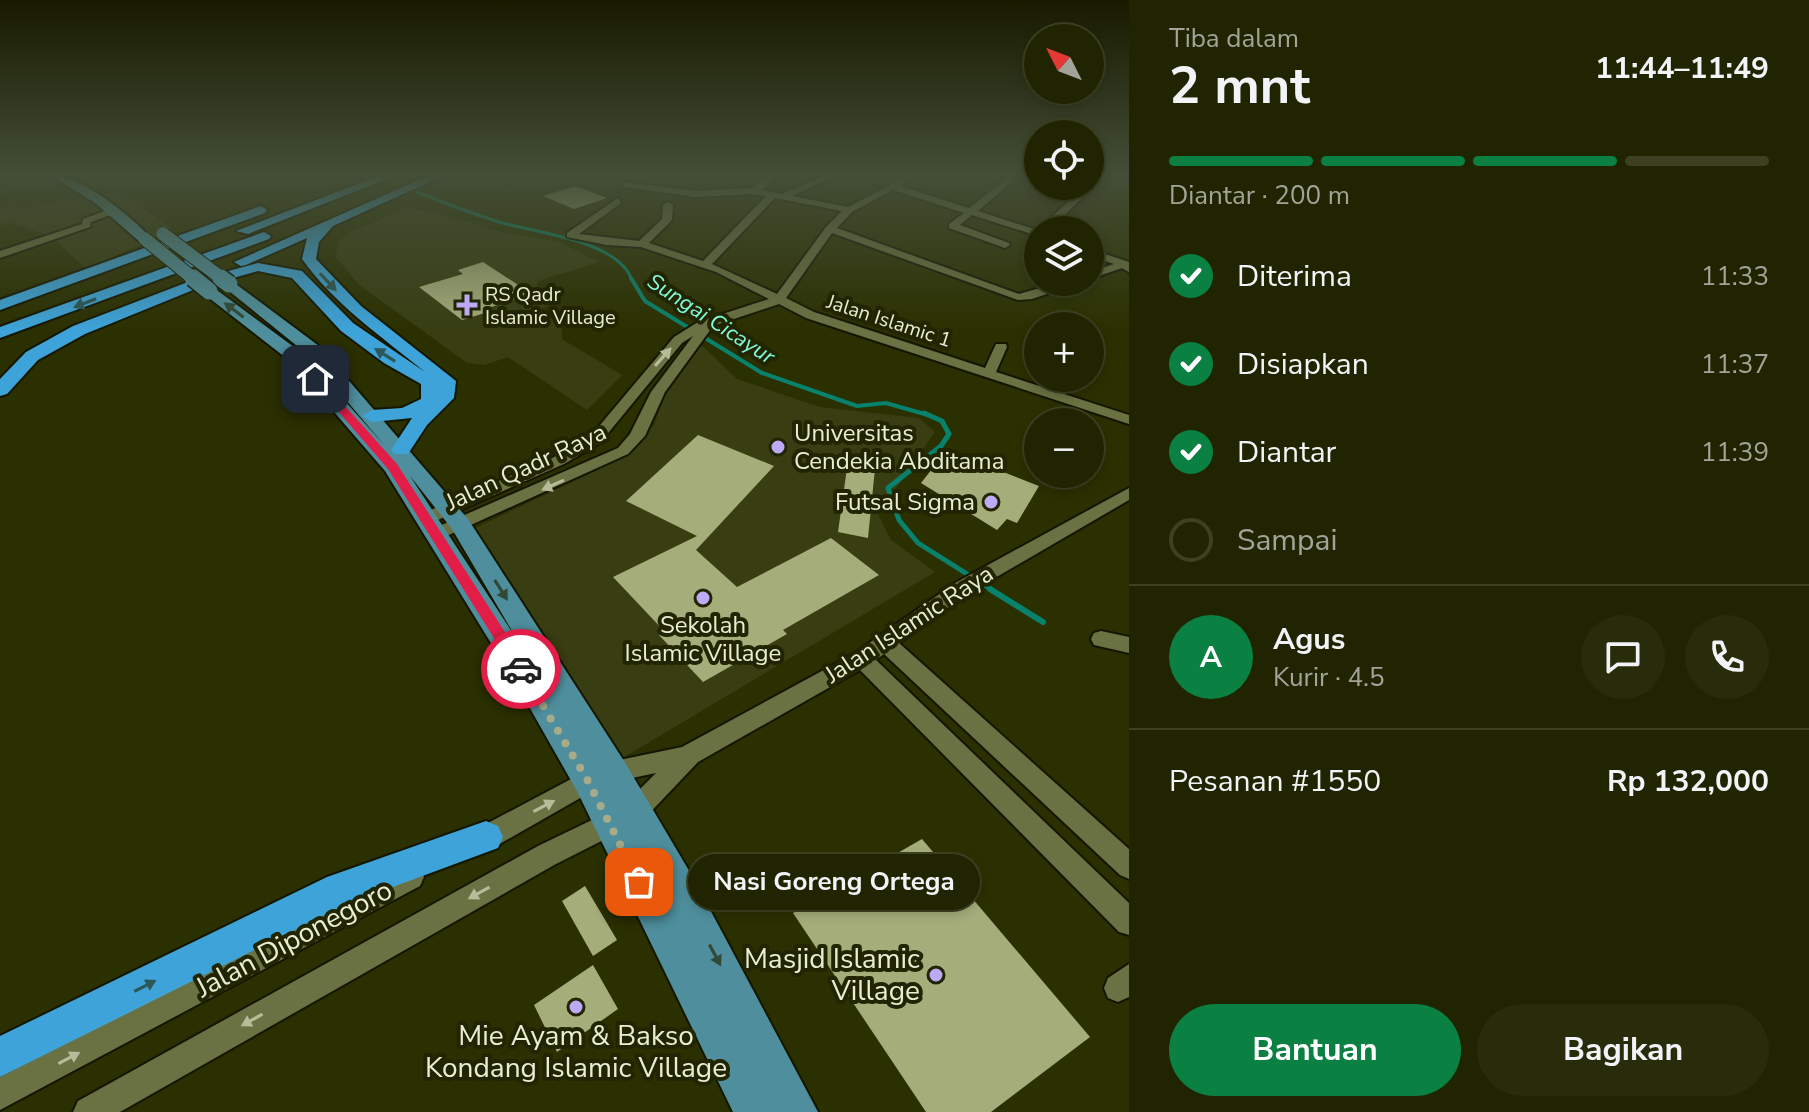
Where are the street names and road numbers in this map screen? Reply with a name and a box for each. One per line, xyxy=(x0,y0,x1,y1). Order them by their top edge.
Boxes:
street label: Jalan Islamic 1 xyxy=(822,288,955,354)
street label: Jalan Qadr Raya xyxy=(440,416,611,519)
street label: Jalan Islamic Raya xyxy=(818,558,999,691)
street label: Jalan Diponegoro xyxy=(188,871,399,1007)

